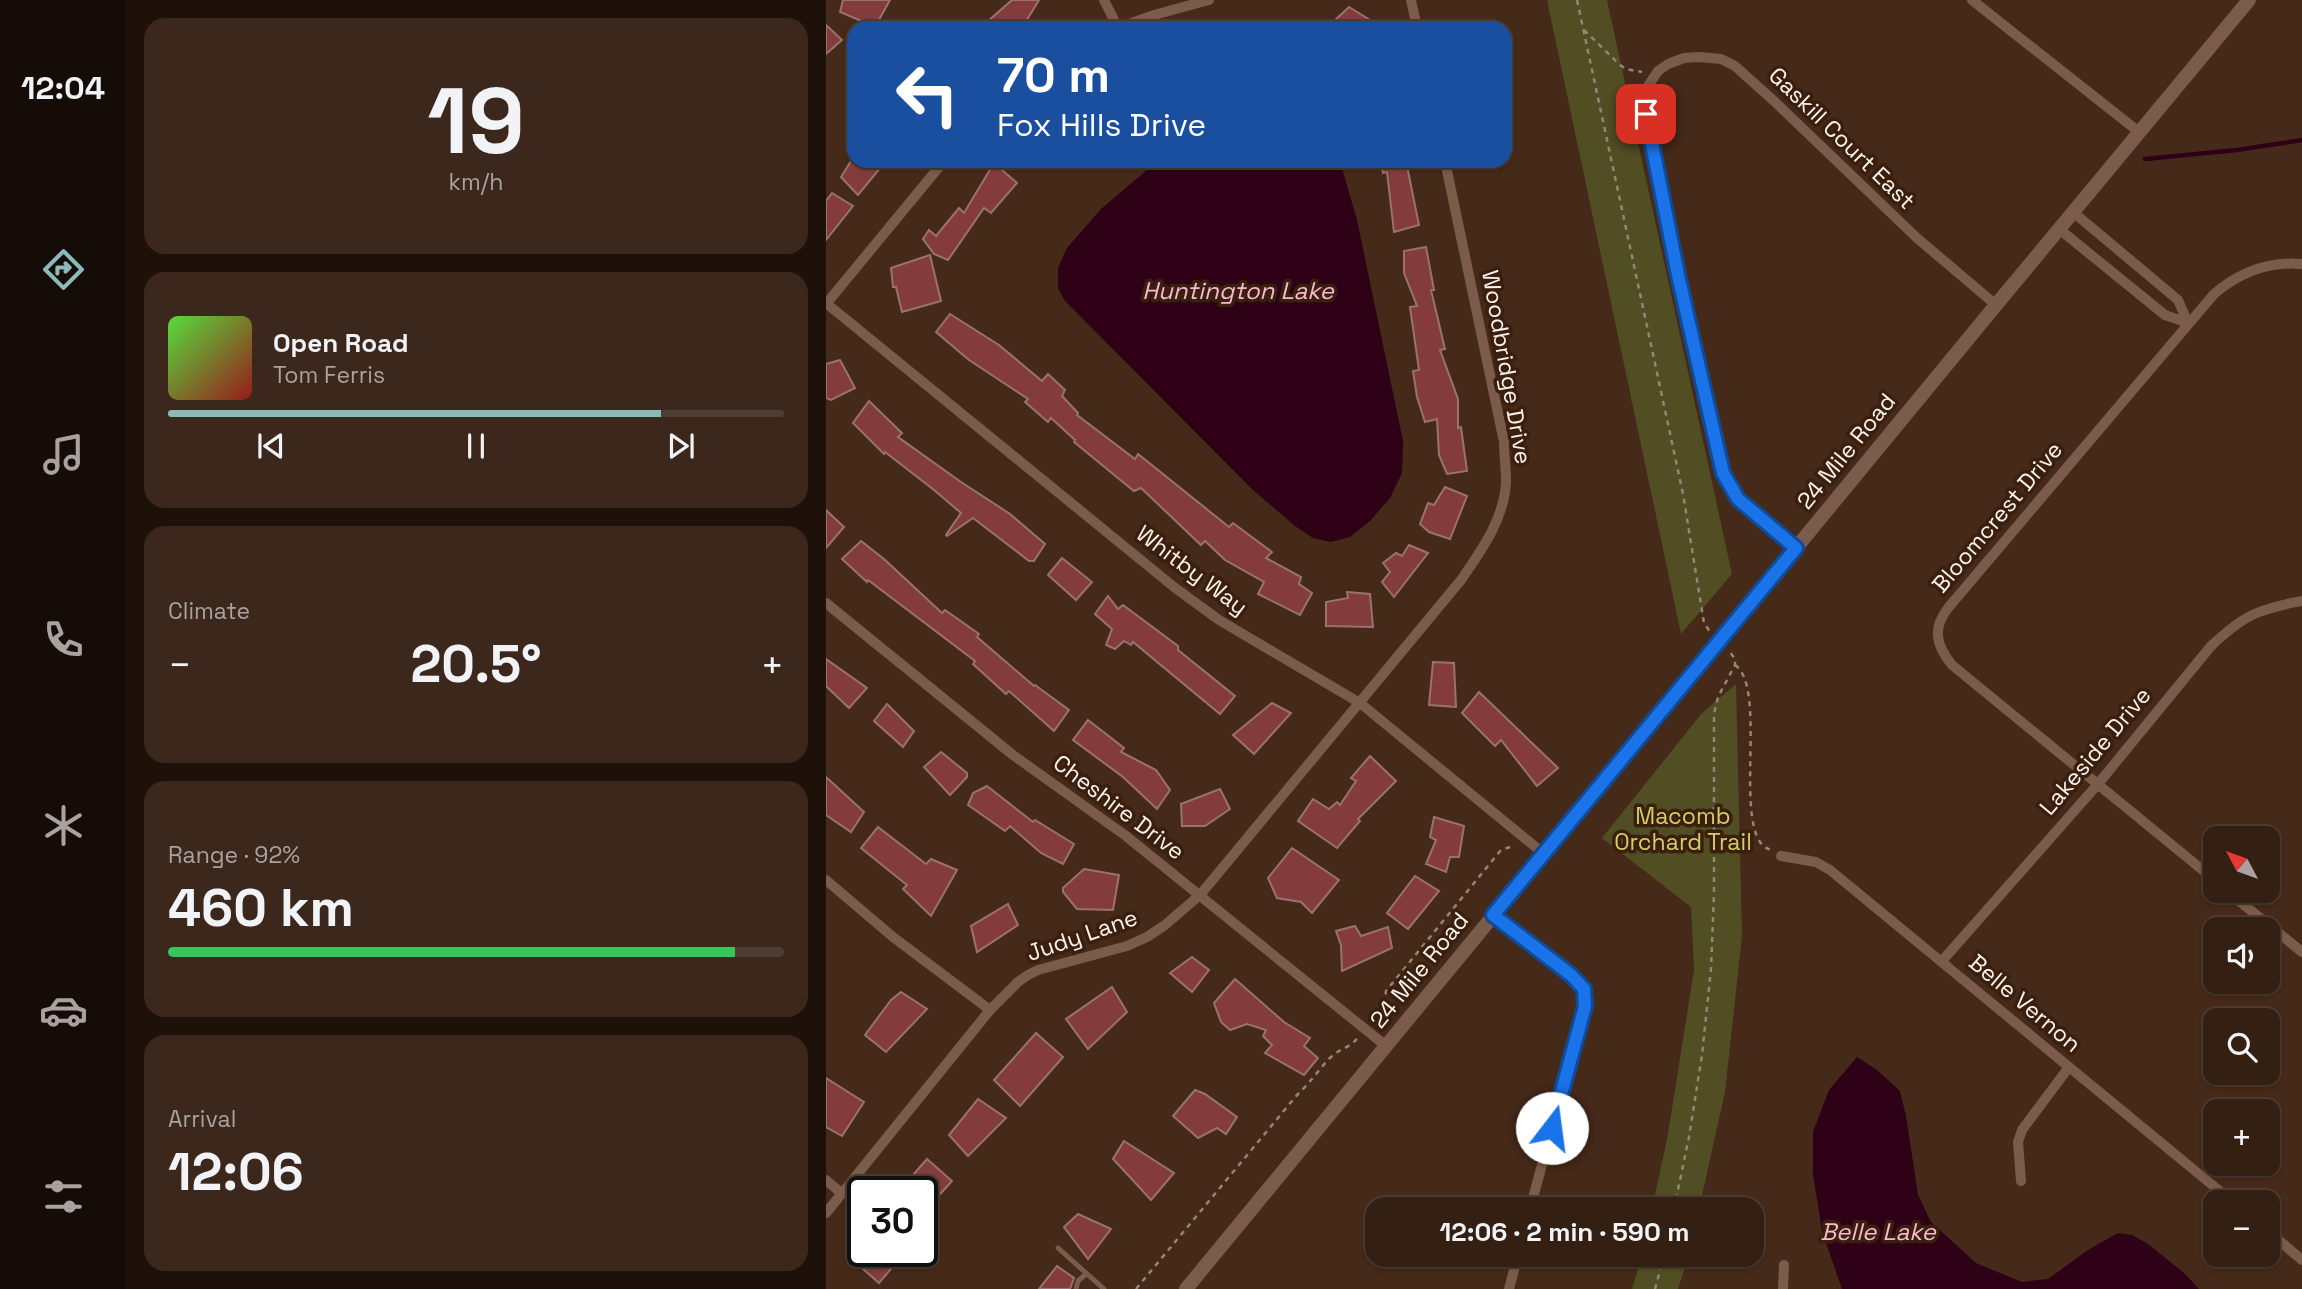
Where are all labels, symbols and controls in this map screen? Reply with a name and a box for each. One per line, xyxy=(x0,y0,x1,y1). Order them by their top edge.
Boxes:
text: 70 m xyxy=(997,44,1110,106)
icon: left xyxy=(882,49,973,140)
street label: Gaskill Court East xyxy=(1762,60,1922,216)
text: 19 xyxy=(427,63,525,180)
text: 12:04 xyxy=(21,68,105,108)
pin xyxy=(1616,84,1676,144)
icon: arrive xyxy=(1627,95,1665,133)
text: Fox Hills Drive xyxy=(997,105,1206,145)
text: km/h xyxy=(449,167,503,197)
icon: directions xyxy=(39,245,88,294)
street label: Woodbridge Drive xyxy=(1475,268,1539,466)
water label: Huntington Lake xyxy=(1142,275,1335,306)
text: Open Road xyxy=(273,326,409,360)
text: Tom Ferris xyxy=(273,360,385,390)
street label: 24 Mile Road xyxy=(1790,387,1902,515)
icon: previous xyxy=(252,427,290,465)
icon: pause xyxy=(457,427,495,465)
icon: next xyxy=(662,427,700,465)
icon: music xyxy=(39,430,88,479)
street label: Bloomcrest Drive xyxy=(1925,435,2069,599)
street label: Whitby Way xyxy=(1130,518,1254,622)
text: Climate xyxy=(168,596,250,626)
icon: phone xyxy=(39,615,88,664)
text: 20.5° xyxy=(410,631,542,697)
text: − xyxy=(168,641,192,689)
text: + xyxy=(760,641,784,689)
street label: Lakeside Drive xyxy=(2033,681,2157,821)
street label: Cheshire Drive xyxy=(1047,748,1191,866)
icon: climate xyxy=(39,801,88,850)
park label: Macomb Orchard Trail xyxy=(1614,801,1752,857)
north arrow xyxy=(2203,826,2280,903)
map controls xyxy=(2203,826,2280,1267)
text: Range · 92% xyxy=(168,840,300,870)
text: 460 km xyxy=(168,875,354,941)
street label: Judy Lane xyxy=(1023,902,1141,968)
street label: 24 Mile Road xyxy=(1363,906,1475,1034)
button: sound xyxy=(2203,917,2280,994)
street label: Belle Vernon xyxy=(1963,947,2087,1059)
icon: car xyxy=(39,986,88,1035)
button: search xyxy=(2203,1008,2280,1085)
position arrow xyxy=(1515,1091,1589,1165)
button: + xyxy=(2203,1099,2280,1176)
text: Arrival xyxy=(168,1104,236,1134)
text: 12:06 xyxy=(168,1139,304,1205)
icon: filters xyxy=(39,1172,88,1221)
speed limit sign: 30 xyxy=(847,1176,938,1267)
button: − xyxy=(2203,1190,2280,1267)
text: 12:06 · 2 min · 590 m xyxy=(1439,1215,1690,1249)
water label: Belle Lake xyxy=(1820,1216,1937,1247)

